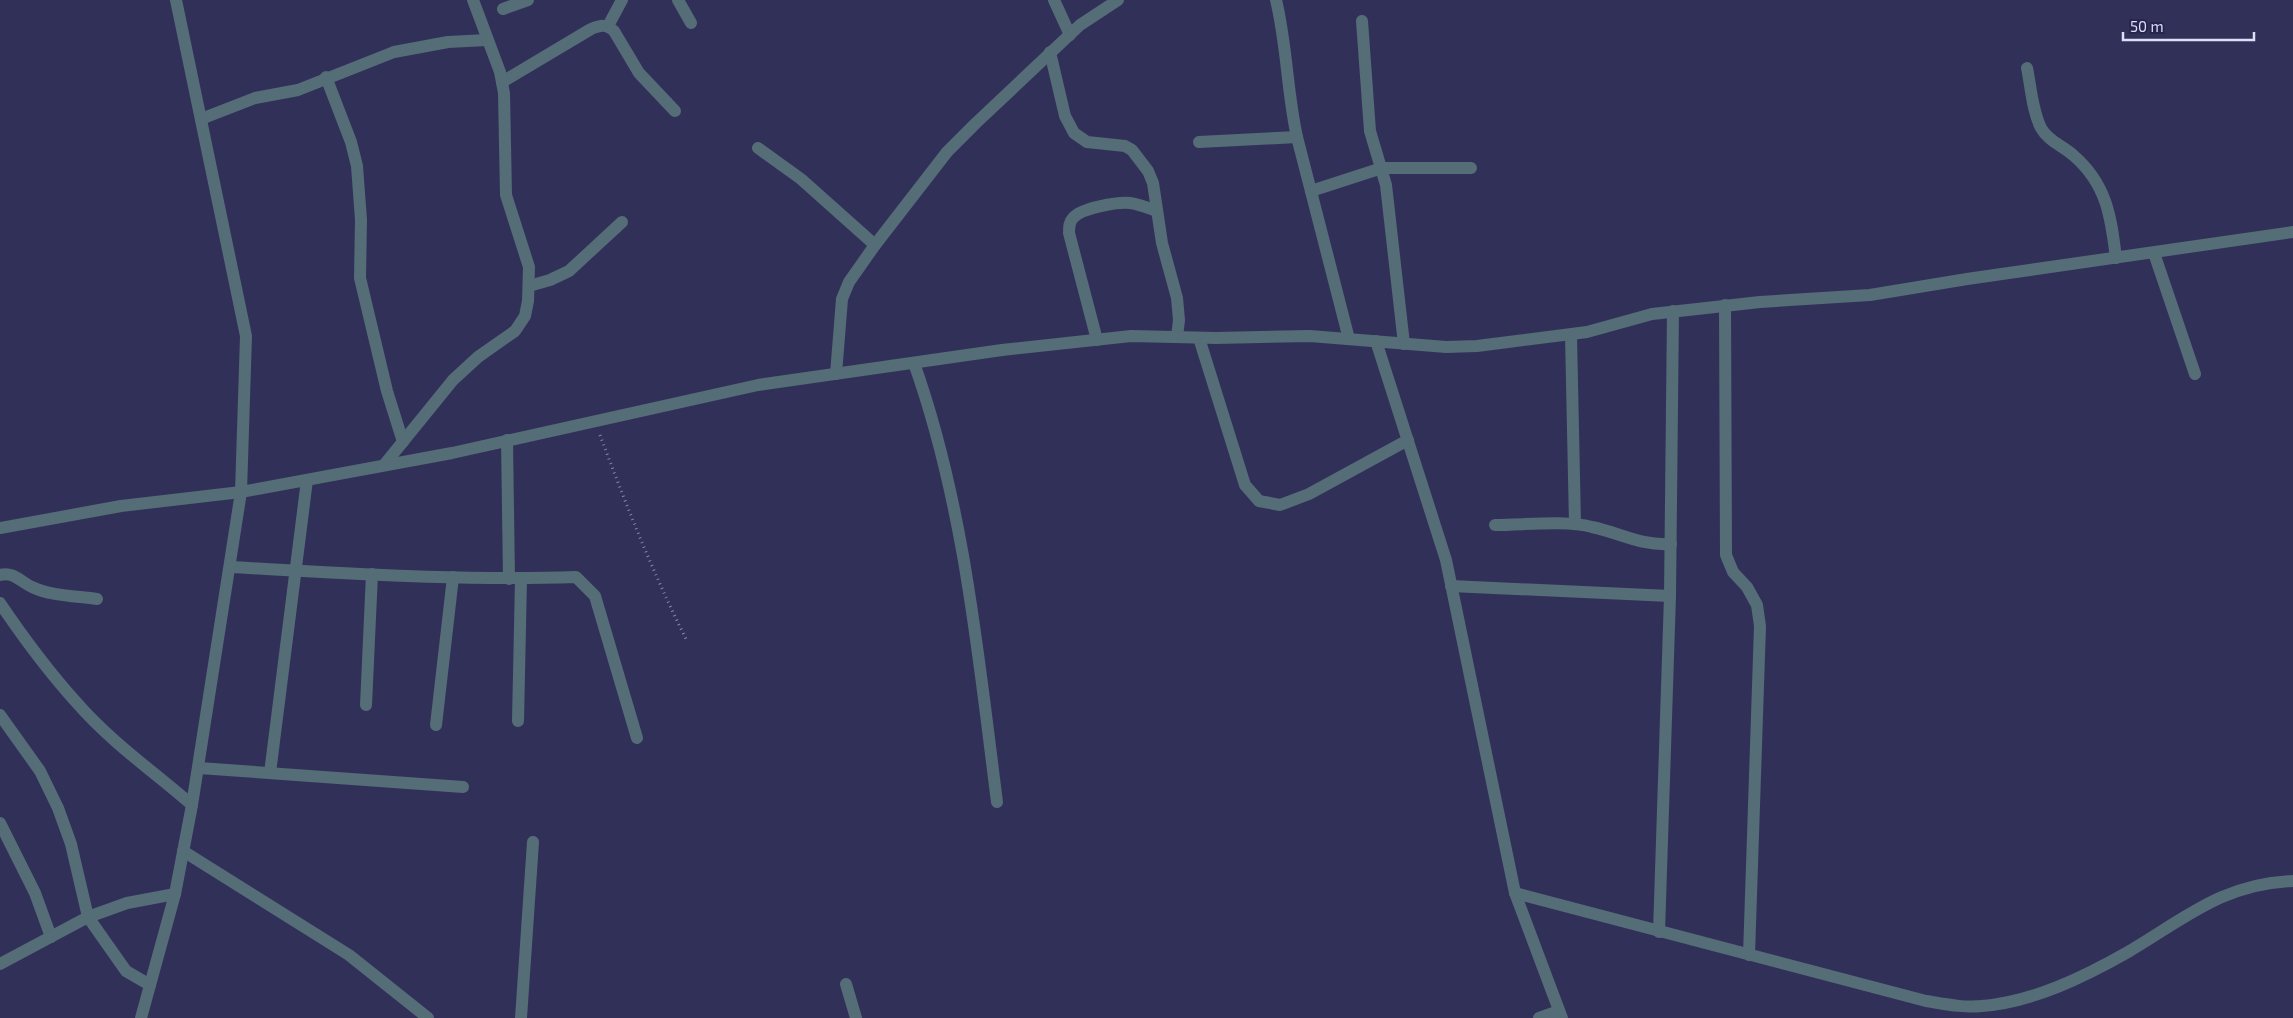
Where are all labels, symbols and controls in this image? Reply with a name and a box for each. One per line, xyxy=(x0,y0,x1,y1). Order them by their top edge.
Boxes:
scale bar xyxy=(2123,10,2254,42)
text: 50 m xyxy=(2130,17,2164,35)

